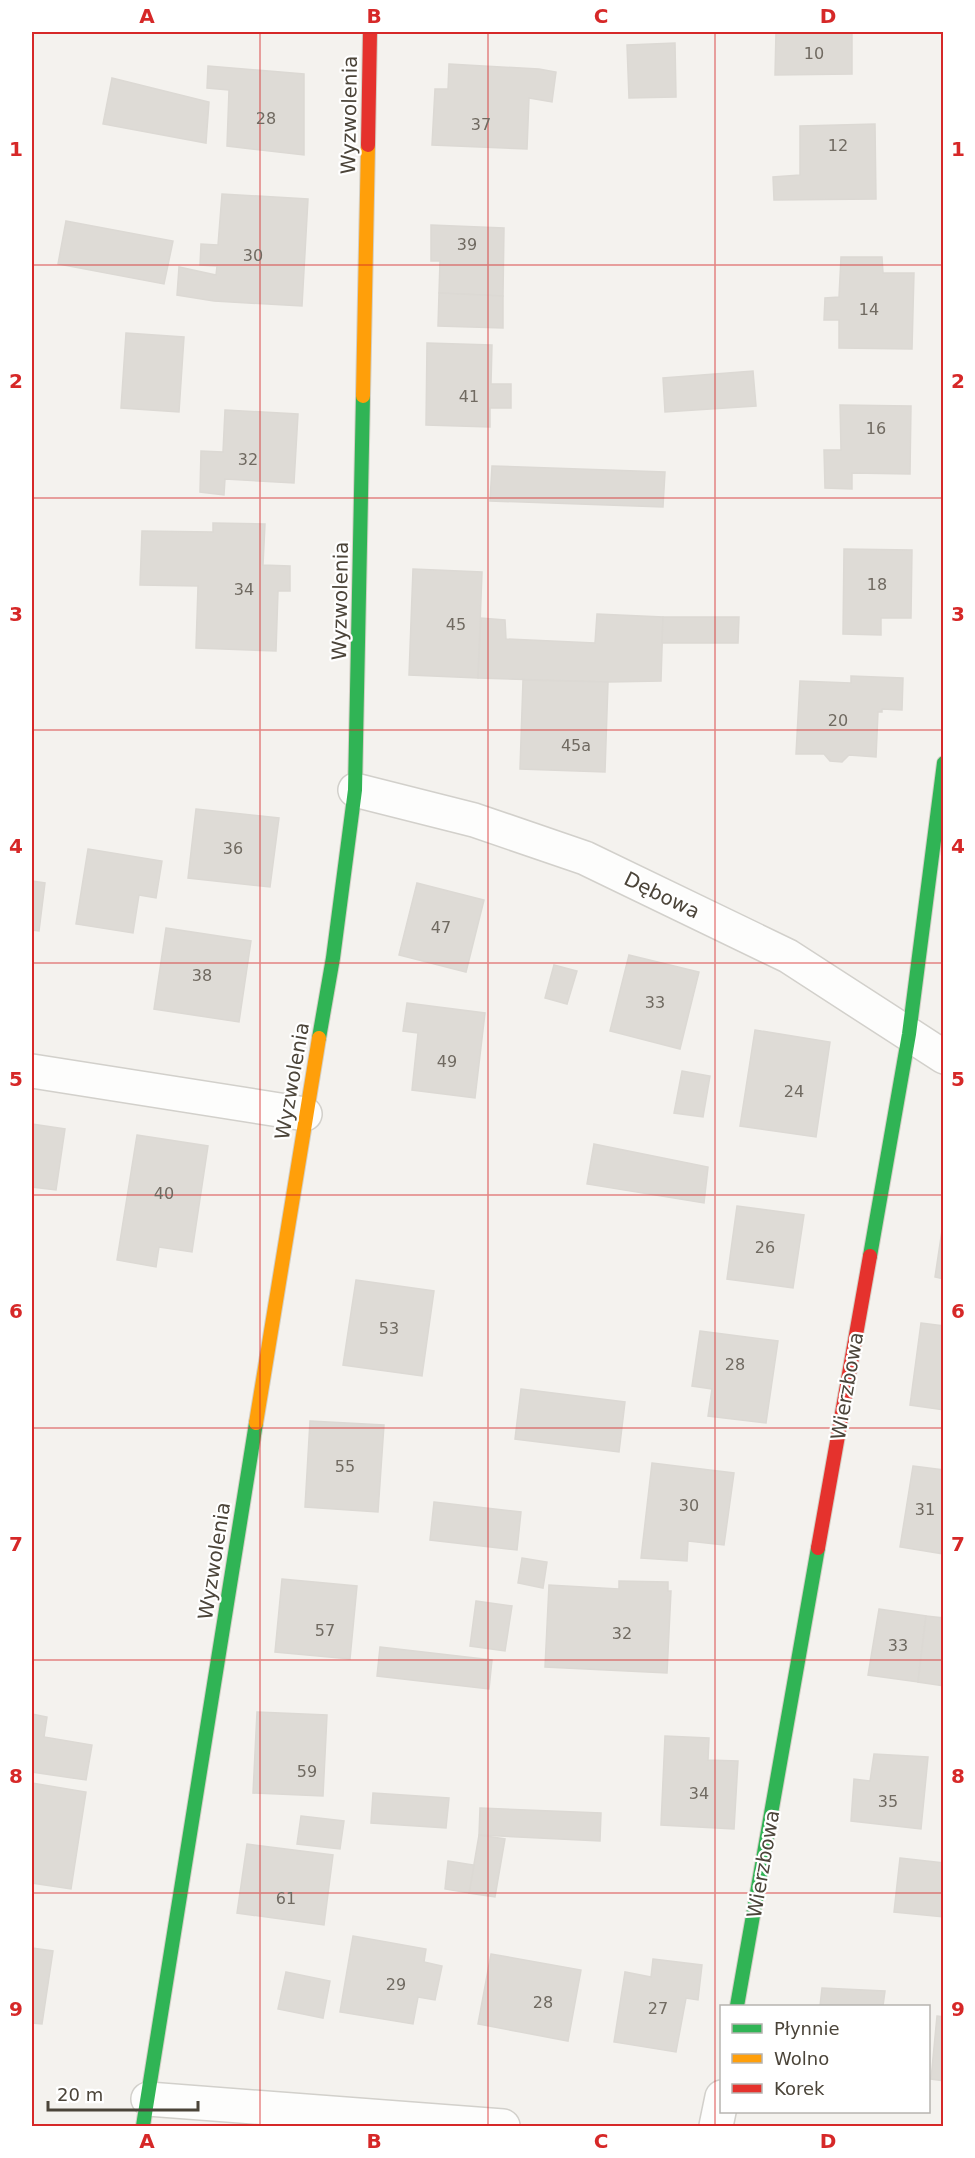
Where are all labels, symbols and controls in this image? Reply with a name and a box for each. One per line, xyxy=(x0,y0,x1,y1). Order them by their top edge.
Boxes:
text: A xyxy=(139,4,155,28)
text: B xyxy=(366,4,382,28)
text: C xyxy=(594,4,608,28)
text: D xyxy=(820,4,836,28)
house number: 10 xyxy=(804,44,824,63)
street label: Wyzwolenia xyxy=(336,55,362,175)
house number: 28 xyxy=(256,109,276,128)
house number: 37 xyxy=(471,115,491,134)
house number: 12 xyxy=(828,136,848,155)
text: 1 xyxy=(9,137,23,161)
text: 1 xyxy=(951,137,965,161)
house number: 39 xyxy=(457,235,477,254)
house number: 30 xyxy=(243,246,263,265)
house number: 14 xyxy=(859,300,879,319)
text: 2 xyxy=(9,369,23,393)
text: 2 xyxy=(951,369,965,393)
house number: 41 xyxy=(459,387,479,406)
house number: 16 xyxy=(866,419,886,438)
house number: 32 xyxy=(238,450,258,469)
street label: Wyzwolenia xyxy=(327,541,353,661)
house number: 18 xyxy=(867,575,887,594)
house number: 34 xyxy=(234,580,254,599)
text: 3 xyxy=(9,602,23,626)
text: 3 xyxy=(951,602,965,626)
house number: 45 xyxy=(446,615,466,634)
house number: 20 xyxy=(828,711,848,730)
house number: 45a xyxy=(561,736,591,755)
text: 4 xyxy=(9,834,23,858)
text: 4 xyxy=(951,834,965,858)
house number: 36 xyxy=(223,839,243,858)
street label: Dębowa xyxy=(620,866,704,924)
house number: 47 xyxy=(431,918,451,937)
house number: 38 xyxy=(192,966,212,985)
house number: 33 xyxy=(645,993,665,1012)
street label: Wyzwolenia xyxy=(270,1020,314,1142)
house number: 49 xyxy=(437,1052,457,1071)
text: 5 xyxy=(9,1067,23,1091)
text: 5 xyxy=(951,1067,965,1091)
house number: 24 xyxy=(784,1082,804,1101)
house number: 40 xyxy=(154,1184,174,1203)
house number: 26 xyxy=(755,1238,775,1257)
text: 6 xyxy=(9,1299,23,1323)
text: 6 xyxy=(951,1299,965,1323)
house number: 53 xyxy=(379,1319,399,1338)
street label: Wierzbowa xyxy=(826,1330,868,1442)
house number: 28 xyxy=(725,1355,745,1374)
house number: 55 xyxy=(335,1457,355,1476)
house number: 30 xyxy=(679,1496,699,1515)
house number: 31 xyxy=(915,1500,935,1519)
street label: Wyzwolenia xyxy=(193,1501,235,1621)
text: 7 xyxy=(9,1532,23,1556)
text: 7 xyxy=(951,1532,965,1556)
house number: 57 xyxy=(315,1621,335,1640)
house number: 32 xyxy=(612,1624,632,1643)
house number: 33 xyxy=(888,1636,908,1655)
house number: 59 xyxy=(297,1762,317,1781)
text: 8 xyxy=(9,1764,23,1788)
text: 8 xyxy=(951,1764,965,1788)
house number: 34 xyxy=(689,1784,709,1803)
house number: 35 xyxy=(878,1792,898,1811)
street label: Wierzbowa xyxy=(742,1808,784,1920)
house number: 61 xyxy=(276,1889,296,1908)
house number: 29 xyxy=(386,1975,406,1994)
house number: 28 xyxy=(533,1993,553,2012)
text: 9 xyxy=(9,1997,23,2021)
text: 9 xyxy=(951,1997,965,2021)
house number: 27 xyxy=(648,1999,668,2018)
legend xyxy=(720,2005,930,2113)
text: Płynnie xyxy=(774,2018,840,2039)
text: Wolno xyxy=(774,2048,829,2069)
scale bar xyxy=(48,2074,198,2112)
text: Korek xyxy=(774,2078,825,2099)
text: 20 m xyxy=(57,2084,103,2105)
text: A xyxy=(139,2129,155,2153)
text: B xyxy=(366,2129,382,2153)
text: C xyxy=(594,2129,608,2153)
text: D xyxy=(820,2129,836,2153)

